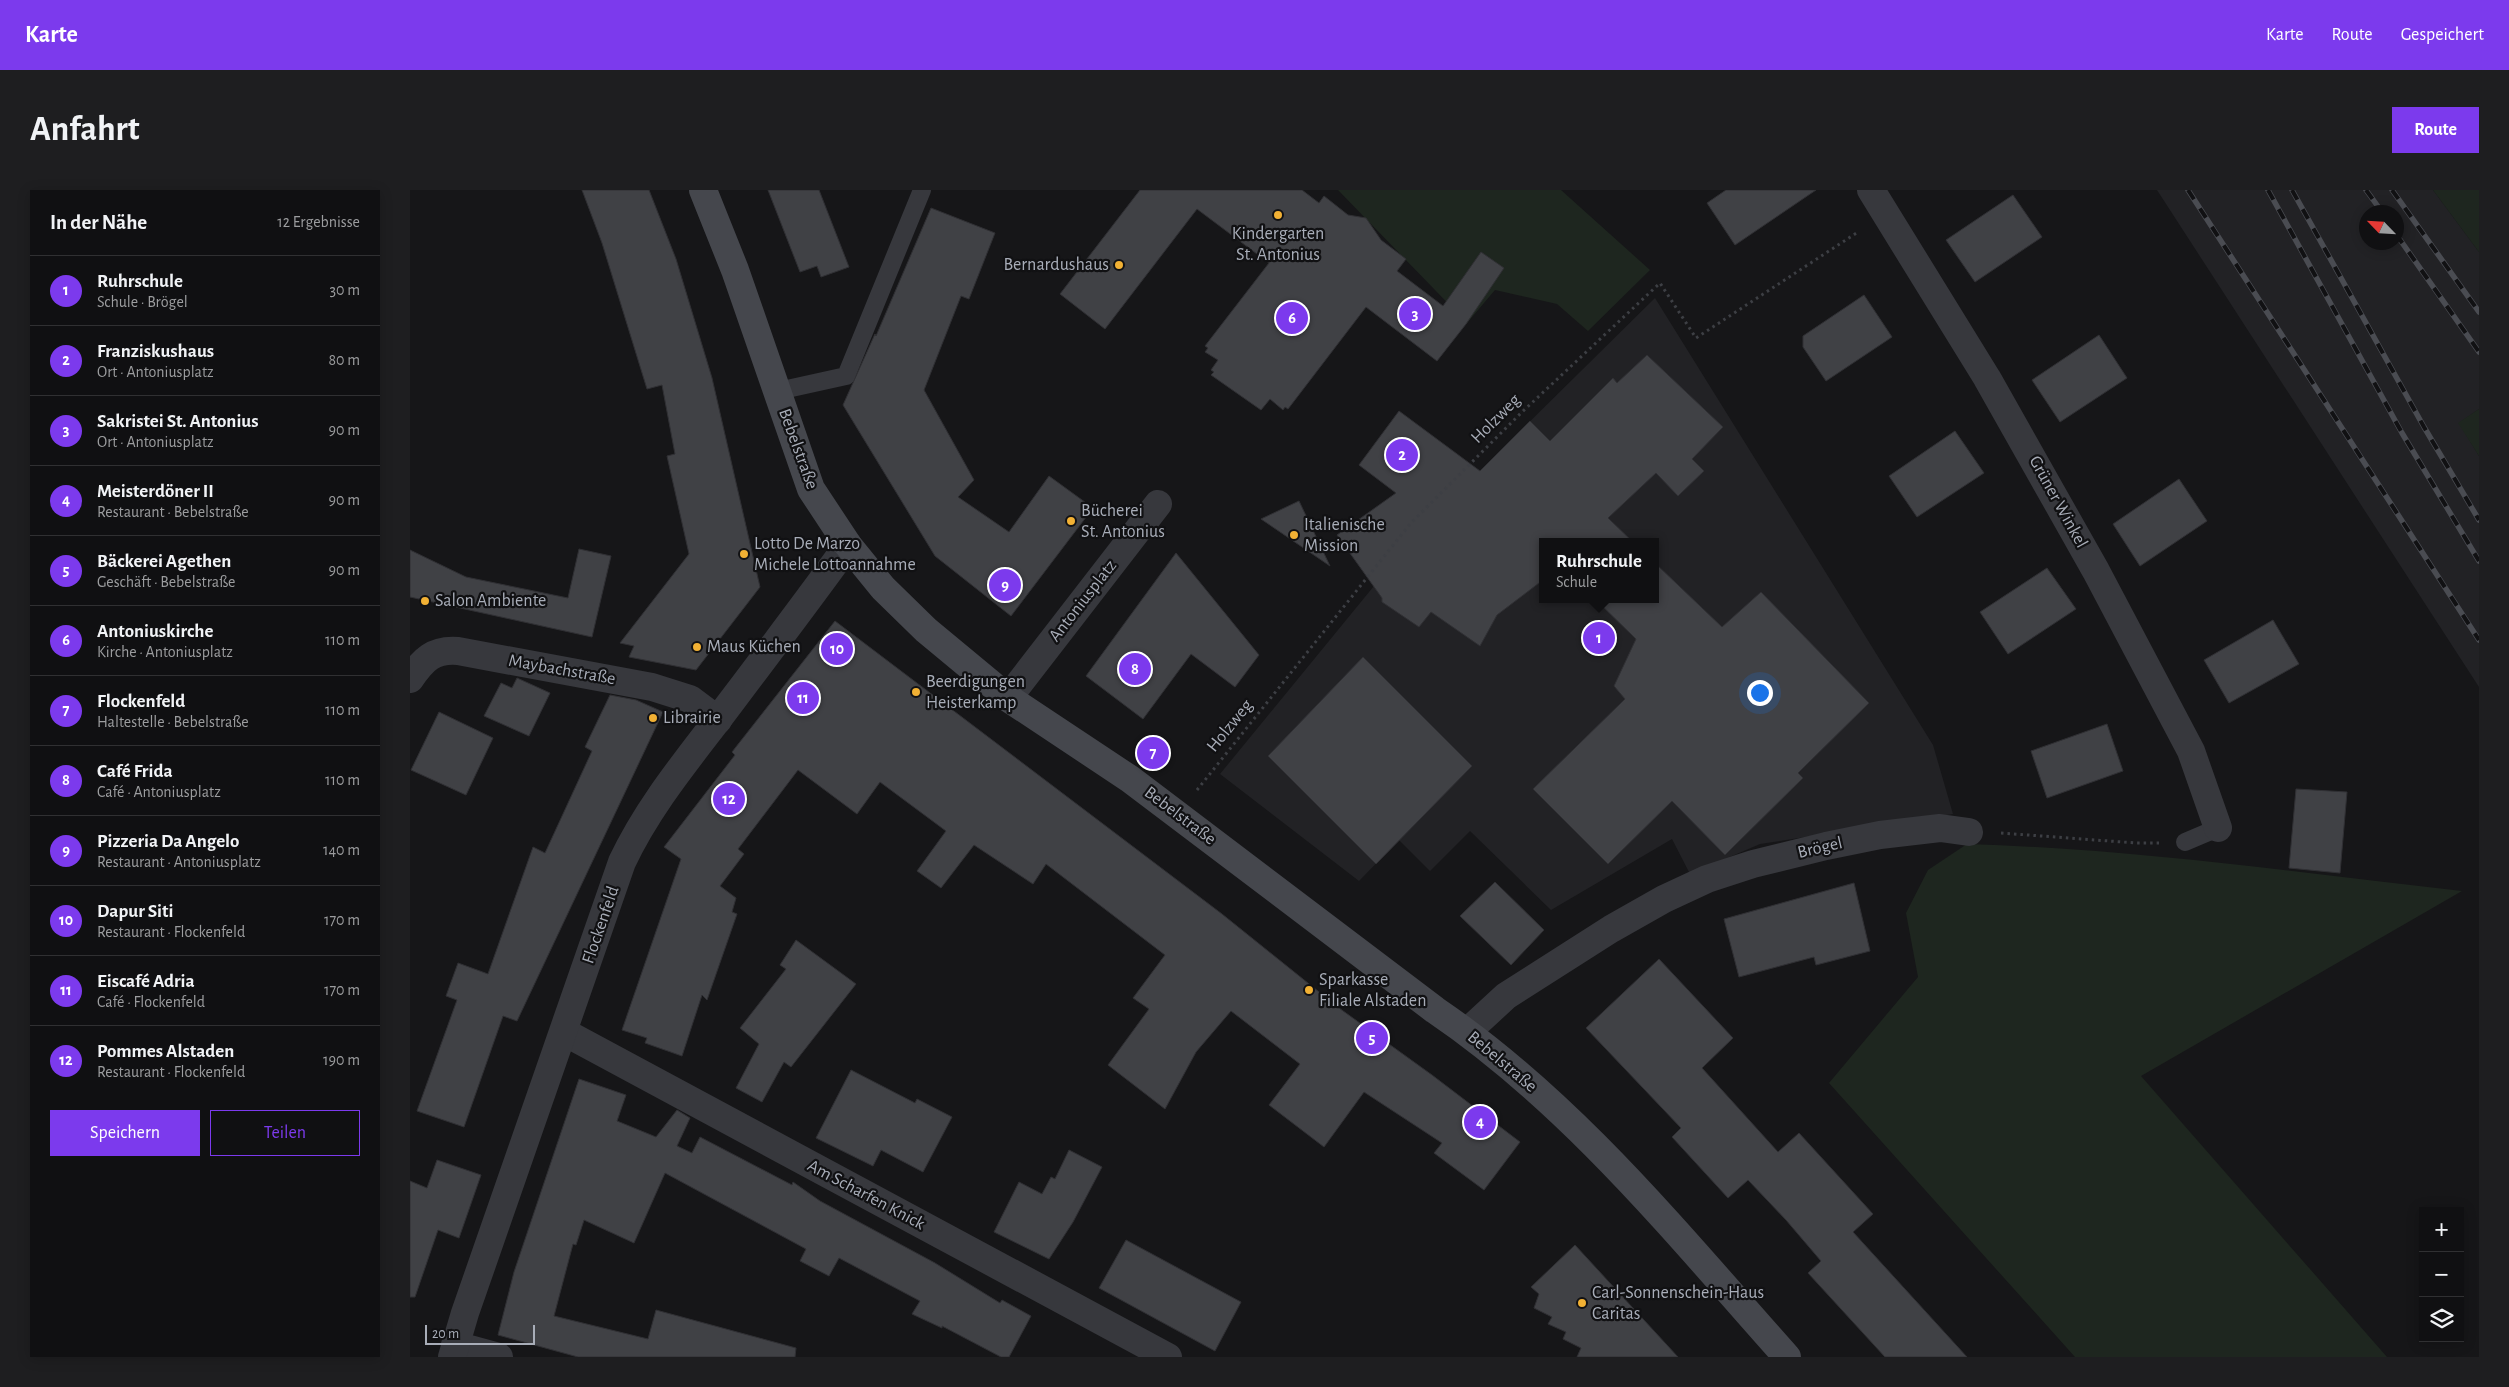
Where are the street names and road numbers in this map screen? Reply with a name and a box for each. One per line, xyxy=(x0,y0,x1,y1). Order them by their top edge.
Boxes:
street label: Holzweg xyxy=(1468,391,1524,447)
street label: Bebelstraße xyxy=(775,406,821,492)
street label: Grüner Winkel xyxy=(2025,453,2091,551)
street label: Antoniusplatz xyxy=(1046,557,1120,645)
street label: Maybachstraße xyxy=(507,652,617,688)
street label: Holzweg xyxy=(1204,696,1256,756)
street label: Bebelstraße xyxy=(1141,783,1219,849)
street label: Brögel xyxy=(1796,834,1844,862)
street label: Flockenfeld xyxy=(579,884,623,966)
street label: Bebelstraße xyxy=(1464,1028,1540,1096)
street label: Am Scharfen Knick xyxy=(804,1157,928,1234)

